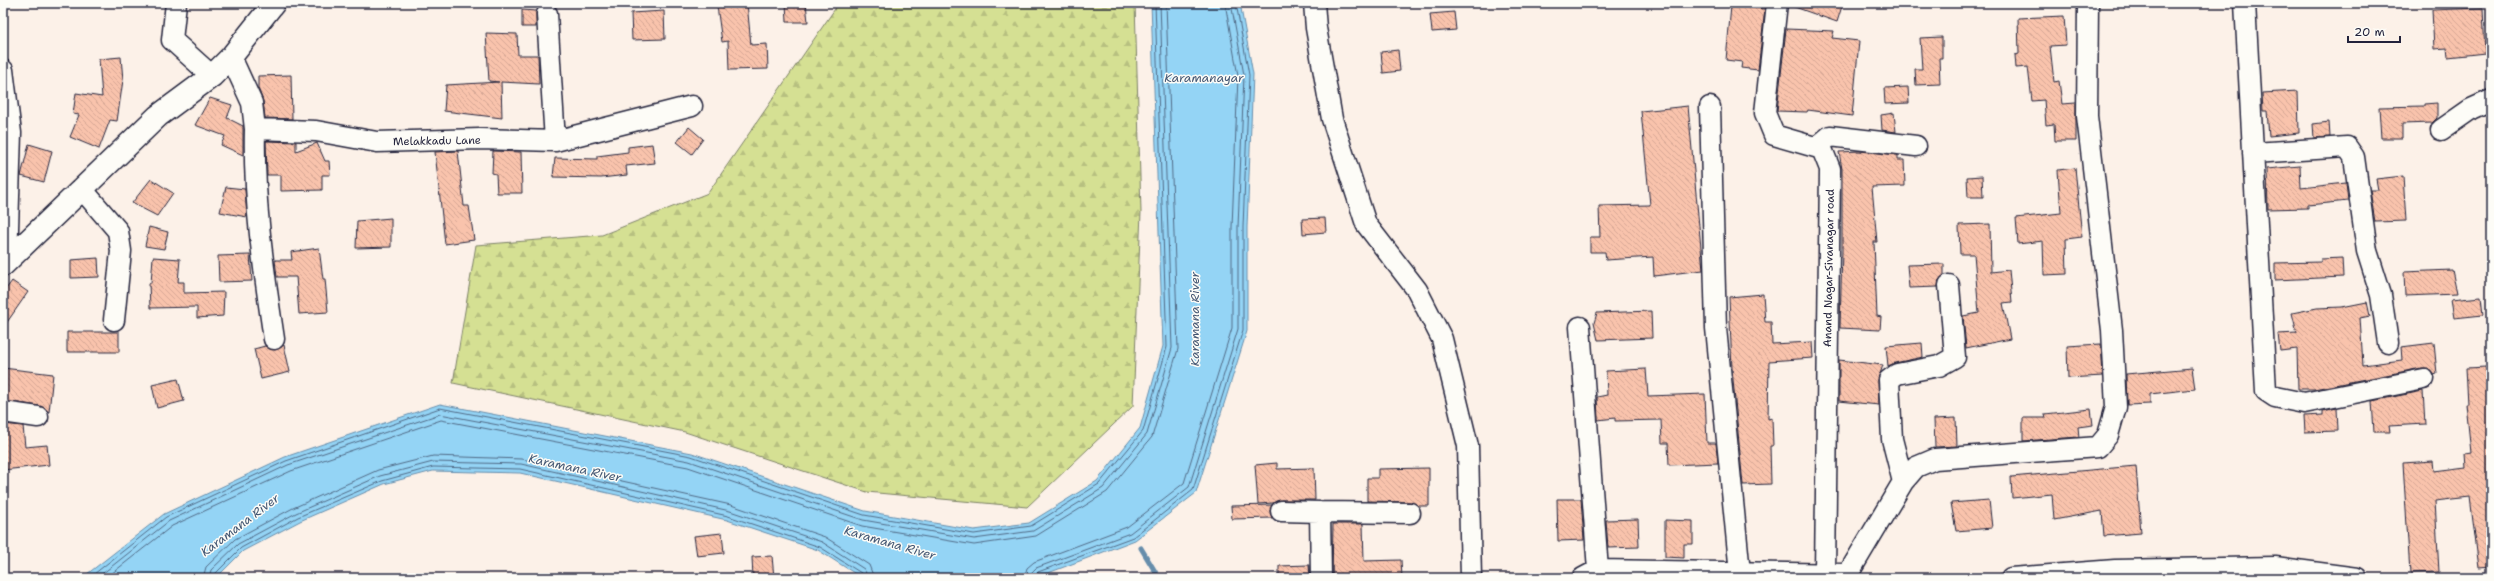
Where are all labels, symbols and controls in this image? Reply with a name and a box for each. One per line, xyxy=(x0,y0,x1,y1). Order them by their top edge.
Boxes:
scale bar xyxy=(2348,18,2400,44)
text: 20 m xyxy=(2354,24,2385,40)
water label: Karamanayar xyxy=(1164,70,1244,86)
street label: Melakkadu Lane xyxy=(393,133,481,149)
street label: Anand Nagar-Sivanagar road xyxy=(1820,189,1838,347)
water label: Karamana River xyxy=(1187,271,1203,366)
water label: Karamana River xyxy=(527,450,623,486)
water label: Karamana River xyxy=(197,490,283,560)
water label: Karamana River xyxy=(842,522,938,564)

